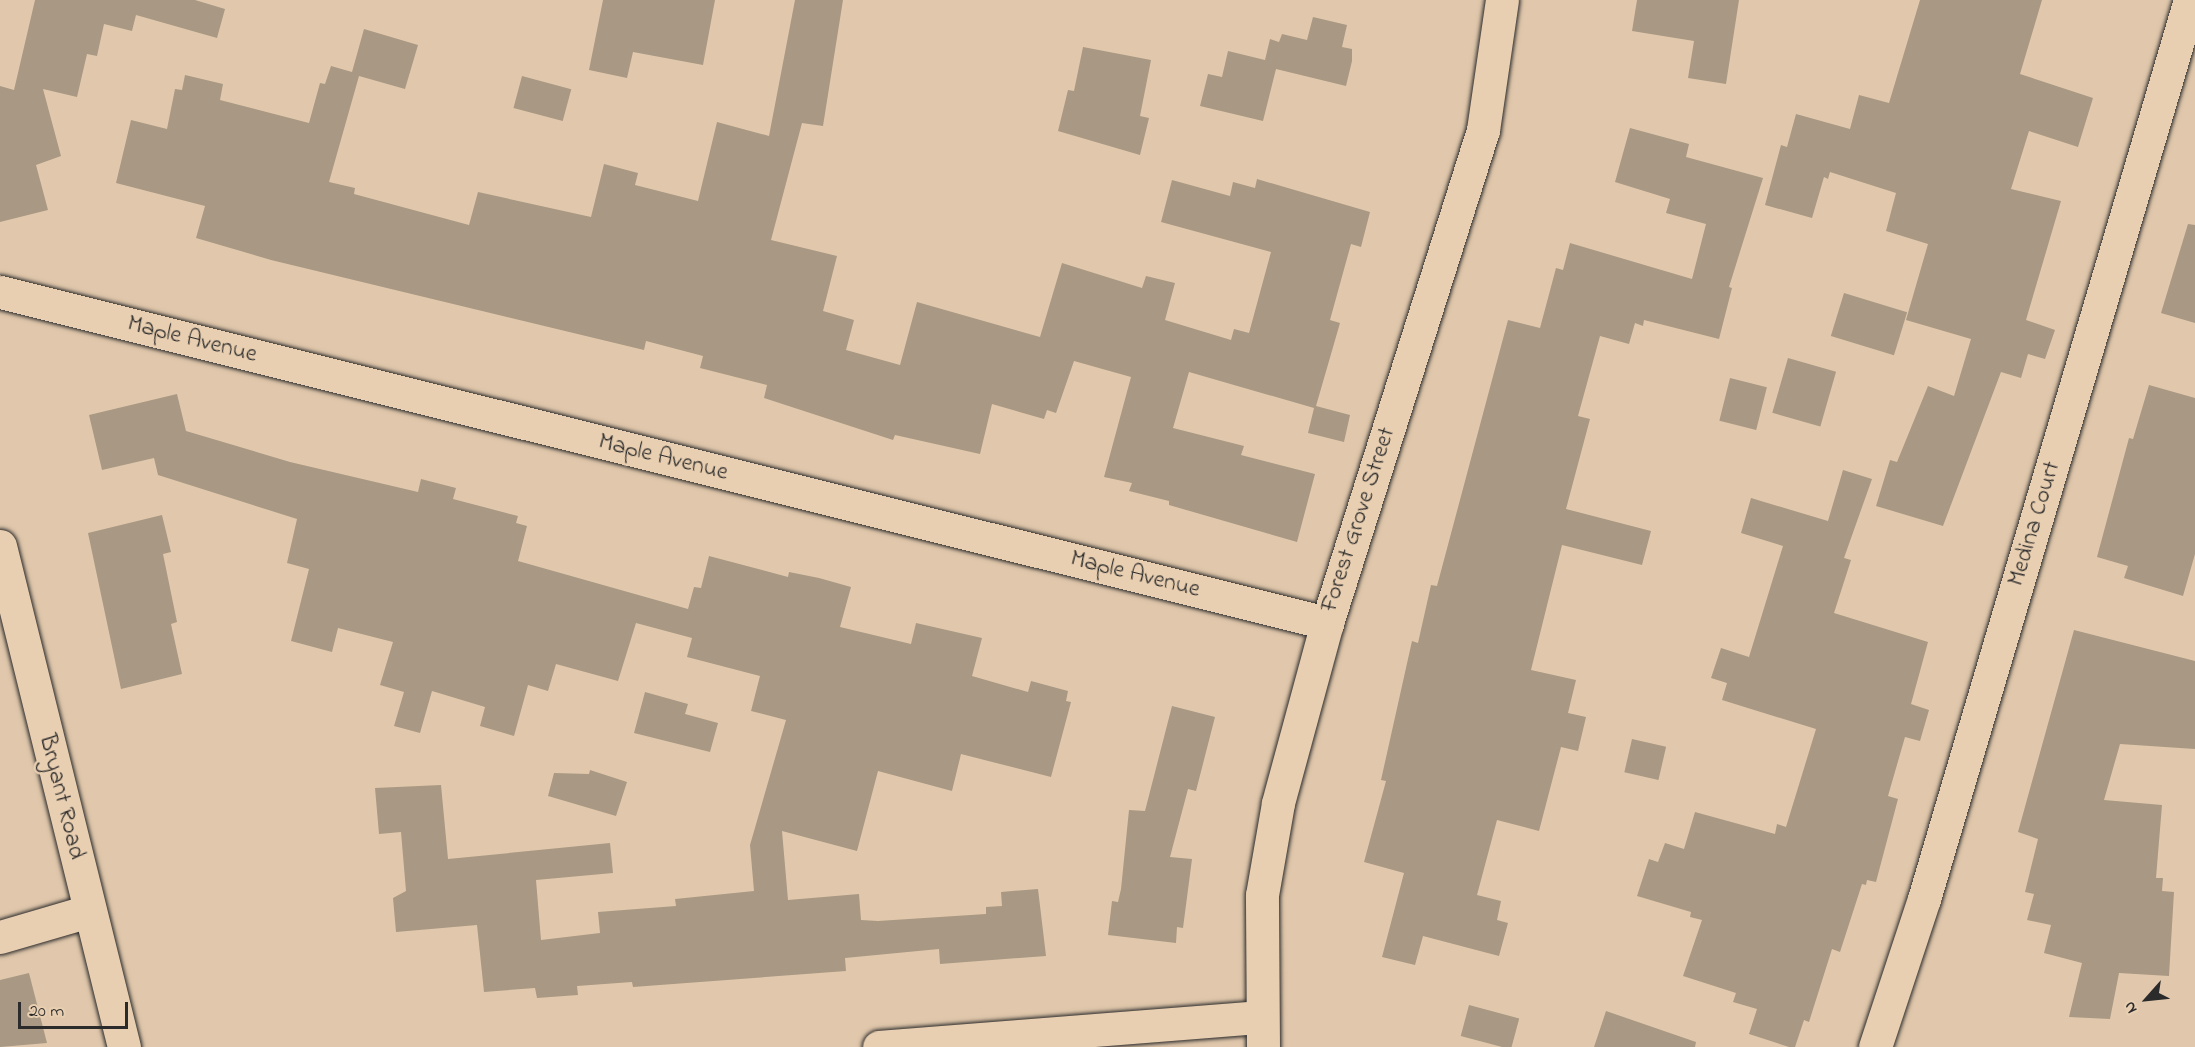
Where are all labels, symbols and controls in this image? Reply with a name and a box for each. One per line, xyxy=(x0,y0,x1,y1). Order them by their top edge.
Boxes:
street label: Maple Avenue xyxy=(124,310,260,370)
street label: Forest Grove Street xyxy=(1316,424,1402,616)
street label: Maple Avenue xyxy=(595,428,731,488)
street label: Medina Court xyxy=(2002,458,2068,590)
street label: Maple Avenue xyxy=(1067,545,1203,605)
street label: Bryant Road xyxy=(32,731,90,863)
north arrow xyxy=(2117,969,2177,1029)
scale bar xyxy=(21,990,130,1028)
text: N xyxy=(2118,997,2144,1017)
text: 20 m xyxy=(29,999,64,1025)

